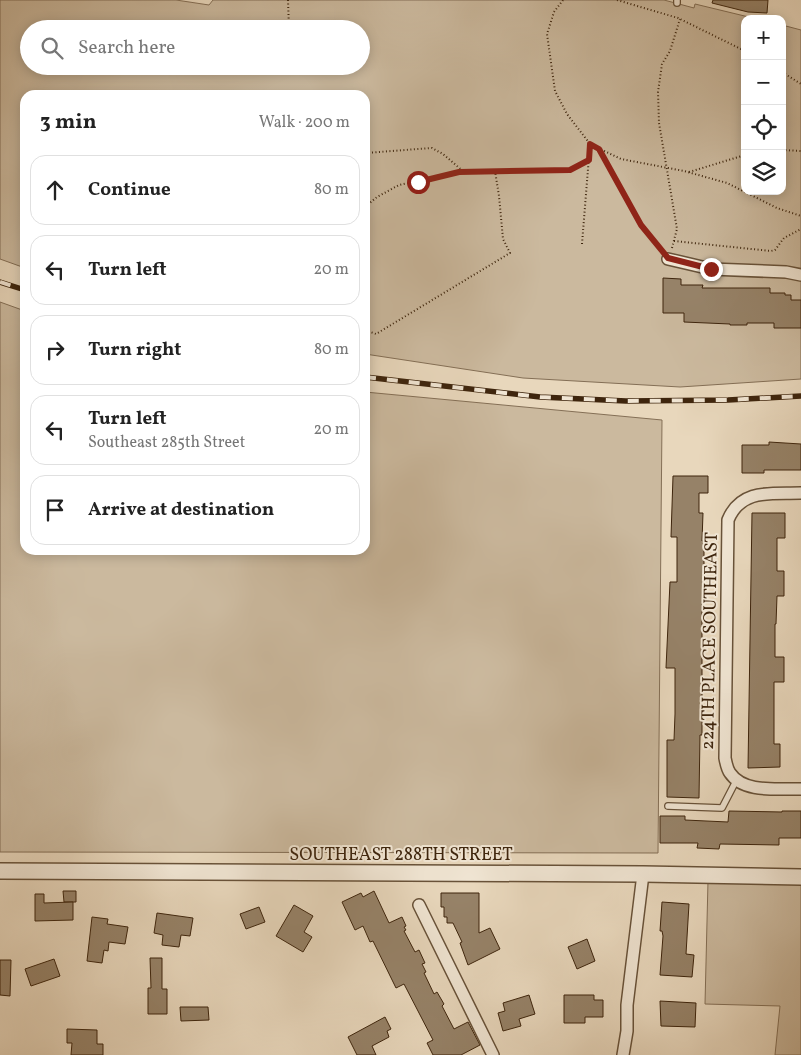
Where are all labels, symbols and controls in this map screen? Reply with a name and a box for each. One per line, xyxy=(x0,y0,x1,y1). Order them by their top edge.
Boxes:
map controls xyxy=(741,15,786,195)
button: + xyxy=(741,15,786,60)
search box xyxy=(20,20,370,75)
icon: search xyxy=(38,34,66,62)
text: Search here xyxy=(78,35,175,61)
button: − xyxy=(741,60,786,105)
button: locate xyxy=(741,105,786,150)
text: 3 min xyxy=(40,108,96,137)
text: Walk · 200 m xyxy=(259,112,350,134)
button: layers xyxy=(741,150,786,195)
route start xyxy=(407,171,430,194)
icon: ahead xyxy=(41,176,69,204)
text: Continue xyxy=(88,177,171,203)
text: 80 m xyxy=(314,179,349,201)
icon: left xyxy=(41,256,69,284)
text: Turn left xyxy=(88,257,167,283)
route end xyxy=(700,258,723,281)
text: 20 m xyxy=(314,259,349,281)
icon: right xyxy=(41,336,69,364)
text: Turn right xyxy=(88,337,181,363)
text: 80 m xyxy=(314,339,349,361)
text: Turn left xyxy=(88,406,167,432)
icon: left xyxy=(41,416,69,444)
text: 20 m xyxy=(314,419,349,441)
text: Southeast 285th Street xyxy=(88,432,245,454)
icon: arrive xyxy=(41,496,69,524)
text: Arrive at destination xyxy=(88,497,274,523)
street label: 224TH PLACE SOUTHEAST xyxy=(696,532,725,750)
street label: SOUTHEAST 288TH STREET xyxy=(289,843,513,868)

